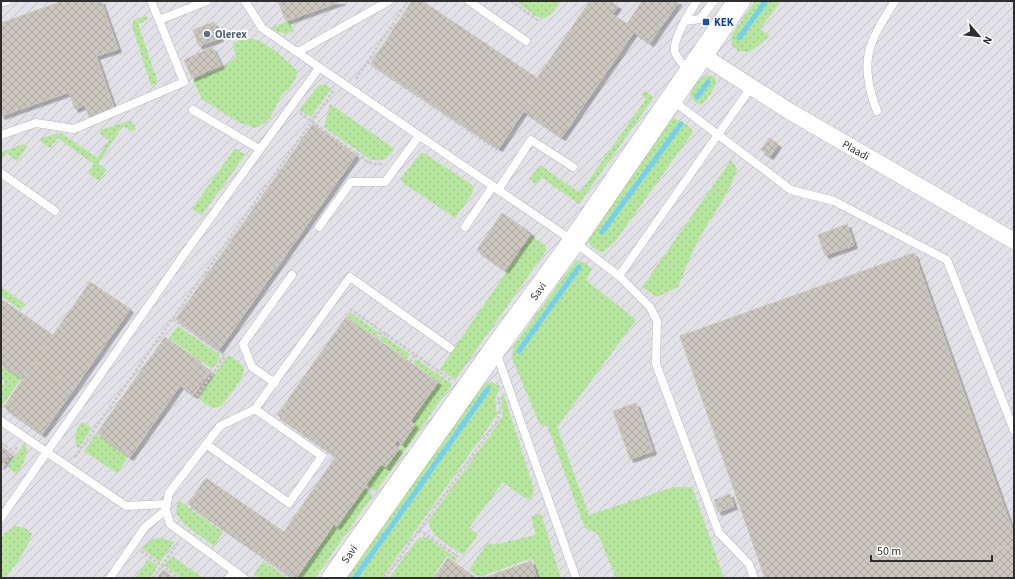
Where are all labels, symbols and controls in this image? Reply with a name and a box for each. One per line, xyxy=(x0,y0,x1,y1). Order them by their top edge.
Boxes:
place label: KEK xyxy=(714,15,734,30)
north arrow xyxy=(959,16,999,56)
marker: KEK xyxy=(701,17,711,27)
place label: Olerex xyxy=(215,27,247,42)
marker: Olerex xyxy=(202,29,212,39)
text: N xyxy=(979,34,996,47)
street label: Plaadi xyxy=(839,137,872,164)
street label: Savi xyxy=(527,279,550,303)
scale bar xyxy=(871,537,992,563)
street label: Savi xyxy=(338,542,361,566)
text: 50 m xyxy=(877,543,901,560)

